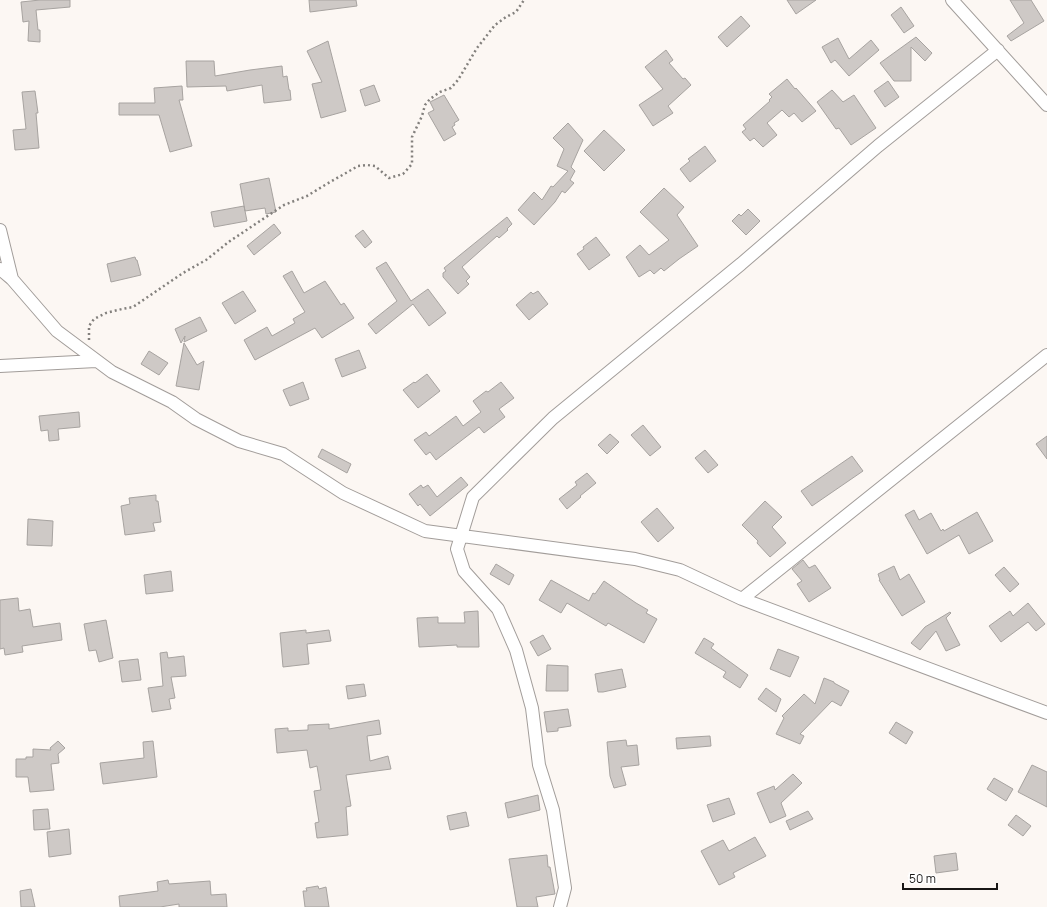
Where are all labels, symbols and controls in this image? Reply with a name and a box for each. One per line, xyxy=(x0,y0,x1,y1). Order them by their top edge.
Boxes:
scale bar xyxy=(903,865,997,891)
text: 50 m xyxy=(909,870,936,887)

